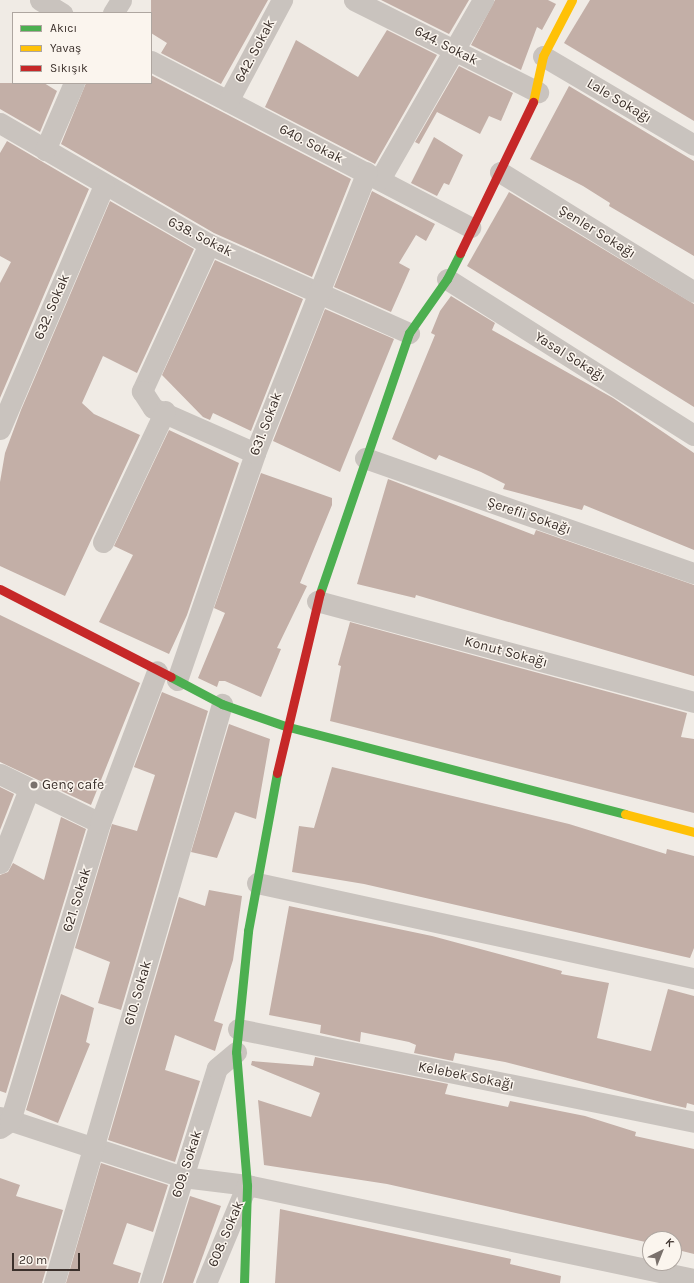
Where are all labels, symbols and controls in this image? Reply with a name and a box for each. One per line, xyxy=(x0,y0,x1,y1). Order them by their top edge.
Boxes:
legend xyxy=(12,12,152,84)
street label: 642. Sokak xyxy=(231,16,279,86)
text: Akıcı xyxy=(50,21,77,35)
street label: 644. Sokak xyxy=(411,23,481,69)
text: Yavaş xyxy=(50,41,81,55)
text: Sıkışık xyxy=(50,61,88,75)
street label: Lale Sokağı xyxy=(584,75,654,127)
street label: 640. Sokak xyxy=(276,121,346,167)
street label: Şenler Sokağı xyxy=(555,202,639,262)
street label: 638. Sokak xyxy=(165,214,235,260)
street label: 632. Sokak xyxy=(31,272,73,342)
street label: Yasal Sokağı xyxy=(531,329,609,385)
street label: 631. Sokak xyxy=(246,390,286,458)
street label: Şerefli Sokağı xyxy=(485,494,573,538)
street label: Konut Sokağı xyxy=(463,633,549,671)
place label: Genç cafe xyxy=(42,777,104,793)
marker: Genç cafe xyxy=(29,780,39,790)
street label: 621. Sokak xyxy=(59,866,95,934)
street label: 610. Sokak xyxy=(121,959,155,1027)
street label: Kelebek Sokağı xyxy=(417,1058,515,1094)
street label: 609. Sokak xyxy=(168,1128,206,1200)
street label: 608. Sokak xyxy=(205,1198,247,1270)
north arrow xyxy=(642,1231,682,1271)
text: K xyxy=(663,1235,677,1250)
scale bar xyxy=(14,1245,82,1271)
text: 20 m xyxy=(19,1253,47,1267)

